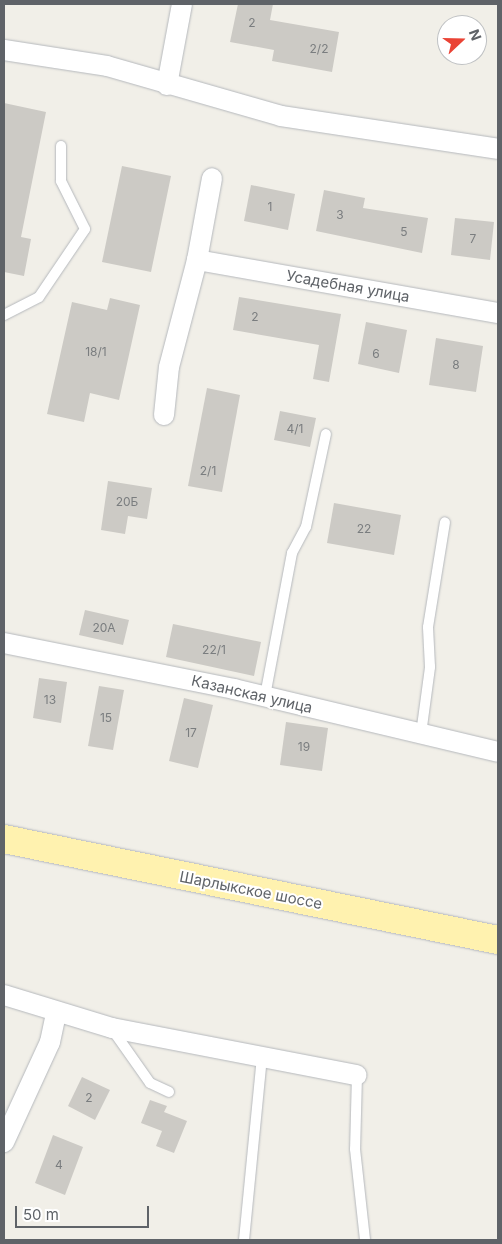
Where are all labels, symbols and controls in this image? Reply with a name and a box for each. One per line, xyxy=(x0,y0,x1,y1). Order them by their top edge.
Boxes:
north arrow xyxy=(437,15,487,65)
house number: 2 xyxy=(248,16,256,30)
text: N xyxy=(466,27,485,43)
house number: 2/2 xyxy=(310,42,328,56)
house number: 1 xyxy=(268,200,272,214)
house number: 3 xyxy=(336,208,344,222)
house number: 5 xyxy=(400,225,408,239)
house number: 7 xyxy=(470,232,476,246)
street label: Усадебная улица xyxy=(285,266,411,306)
house number: 2 xyxy=(251,310,259,324)
house number: 18/1 xyxy=(85,345,107,359)
house number: 6 xyxy=(372,347,380,361)
house number: 8 xyxy=(452,358,460,372)
house number: 4/1 xyxy=(287,422,303,436)
house number: 2/1 xyxy=(200,464,216,478)
house number: 20Б xyxy=(116,495,138,509)
house number: 22 xyxy=(357,522,371,536)
house number: 20А xyxy=(92,621,116,635)
house number: 22/1 xyxy=(202,643,226,657)
street label: Казанская улица xyxy=(190,671,314,717)
house number: 13 xyxy=(44,693,56,707)
house number: 15 xyxy=(100,711,112,725)
house number: 17 xyxy=(185,726,197,740)
house number: 19 xyxy=(298,740,310,754)
street label: Шарлыкское шоссе xyxy=(178,867,324,913)
house number: 2 xyxy=(85,1091,93,1105)
house number: 4 xyxy=(55,1158,63,1172)
scale bar xyxy=(18,1196,151,1228)
text: 50 m xyxy=(23,1205,59,1224)

